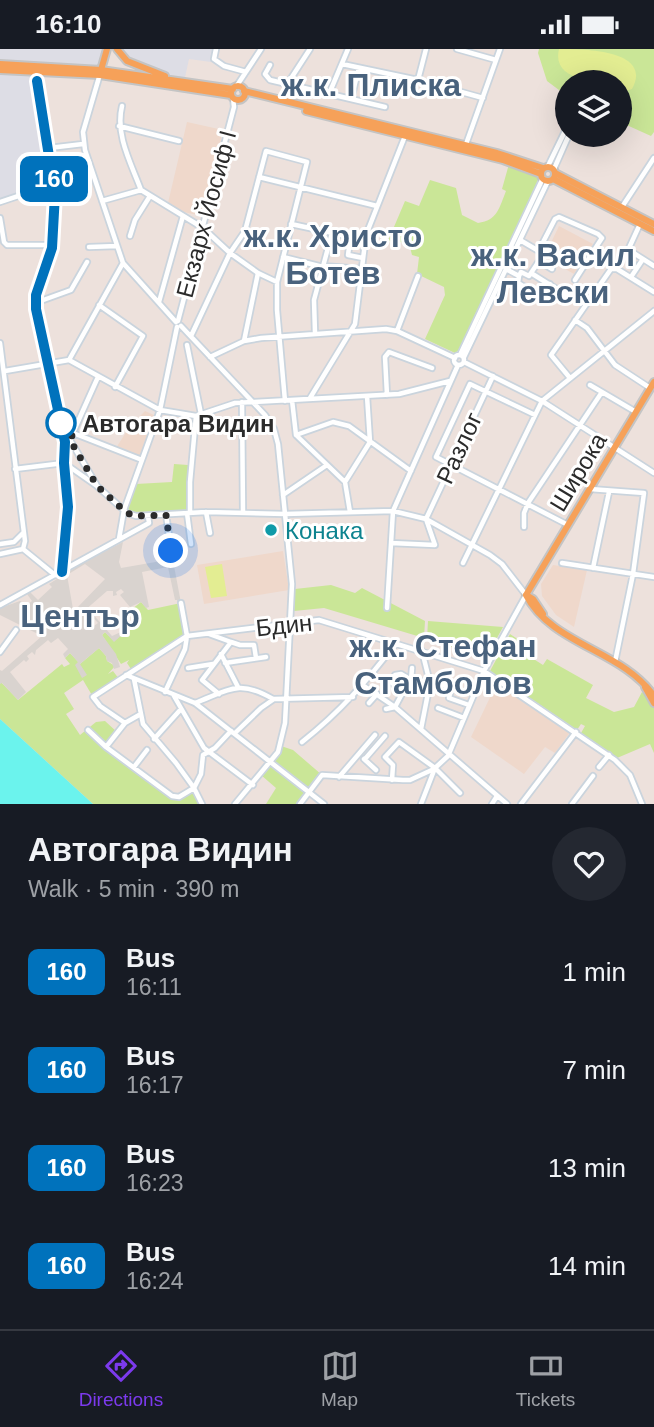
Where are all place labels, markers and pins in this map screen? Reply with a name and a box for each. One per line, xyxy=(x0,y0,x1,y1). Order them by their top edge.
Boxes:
marker: Автогара Видин xyxy=(46,408,76,438)
place label: Автогара Видин xyxy=(82,410,274,437)
place label: Конака xyxy=(285,517,364,544)
marker: Конака xyxy=(263,522,279,538)

